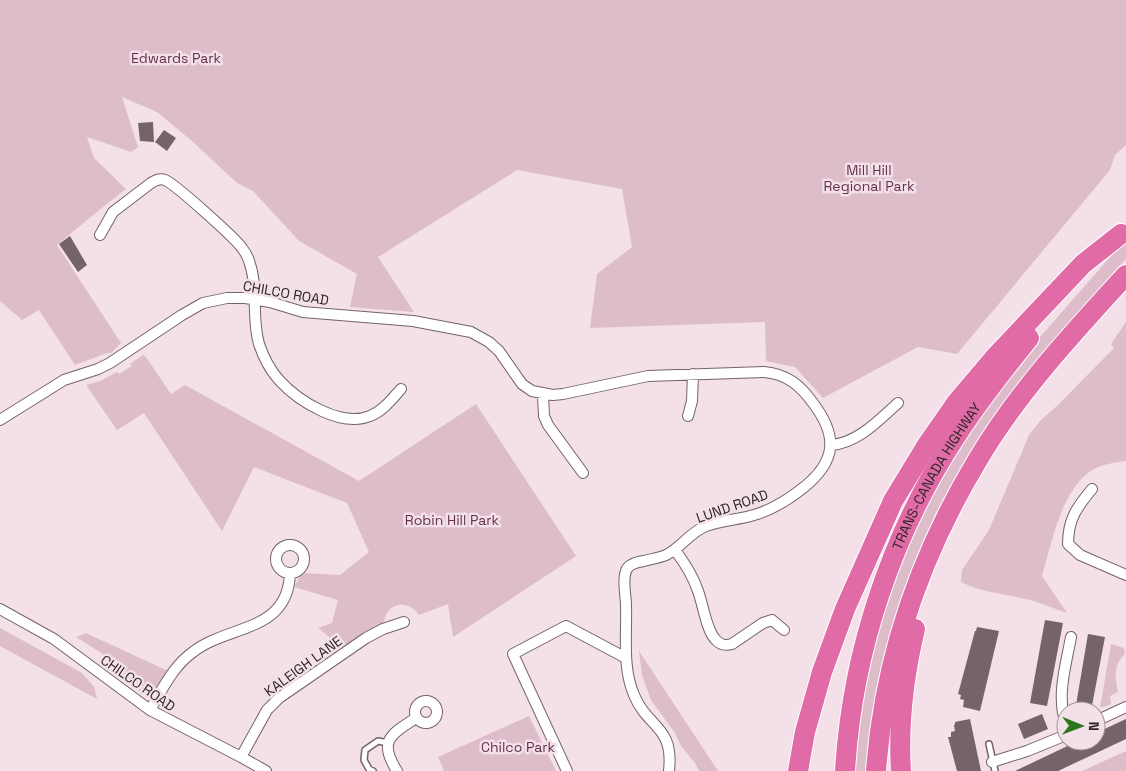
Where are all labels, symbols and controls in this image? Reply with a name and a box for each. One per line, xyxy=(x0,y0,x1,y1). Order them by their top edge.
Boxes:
park label: Edwards Park xyxy=(131,49,222,67)
park label: Mill Hill Regional Park xyxy=(824,161,915,195)
street label: CHILCO ROAD xyxy=(242,277,330,309)
street label: TRANS-CANADA HIGHWAY xyxy=(888,399,985,553)
street label: LUND ROAD xyxy=(694,485,770,527)
park label: Robin Hill Park xyxy=(405,511,500,529)
street label: KALEIGH LANE xyxy=(261,632,346,700)
street label: CHILCO ROAD xyxy=(97,651,179,715)
north arrow xyxy=(1056,701,1106,751)
text: N xyxy=(1085,721,1103,731)
park label: Chilco Park xyxy=(481,738,556,756)

